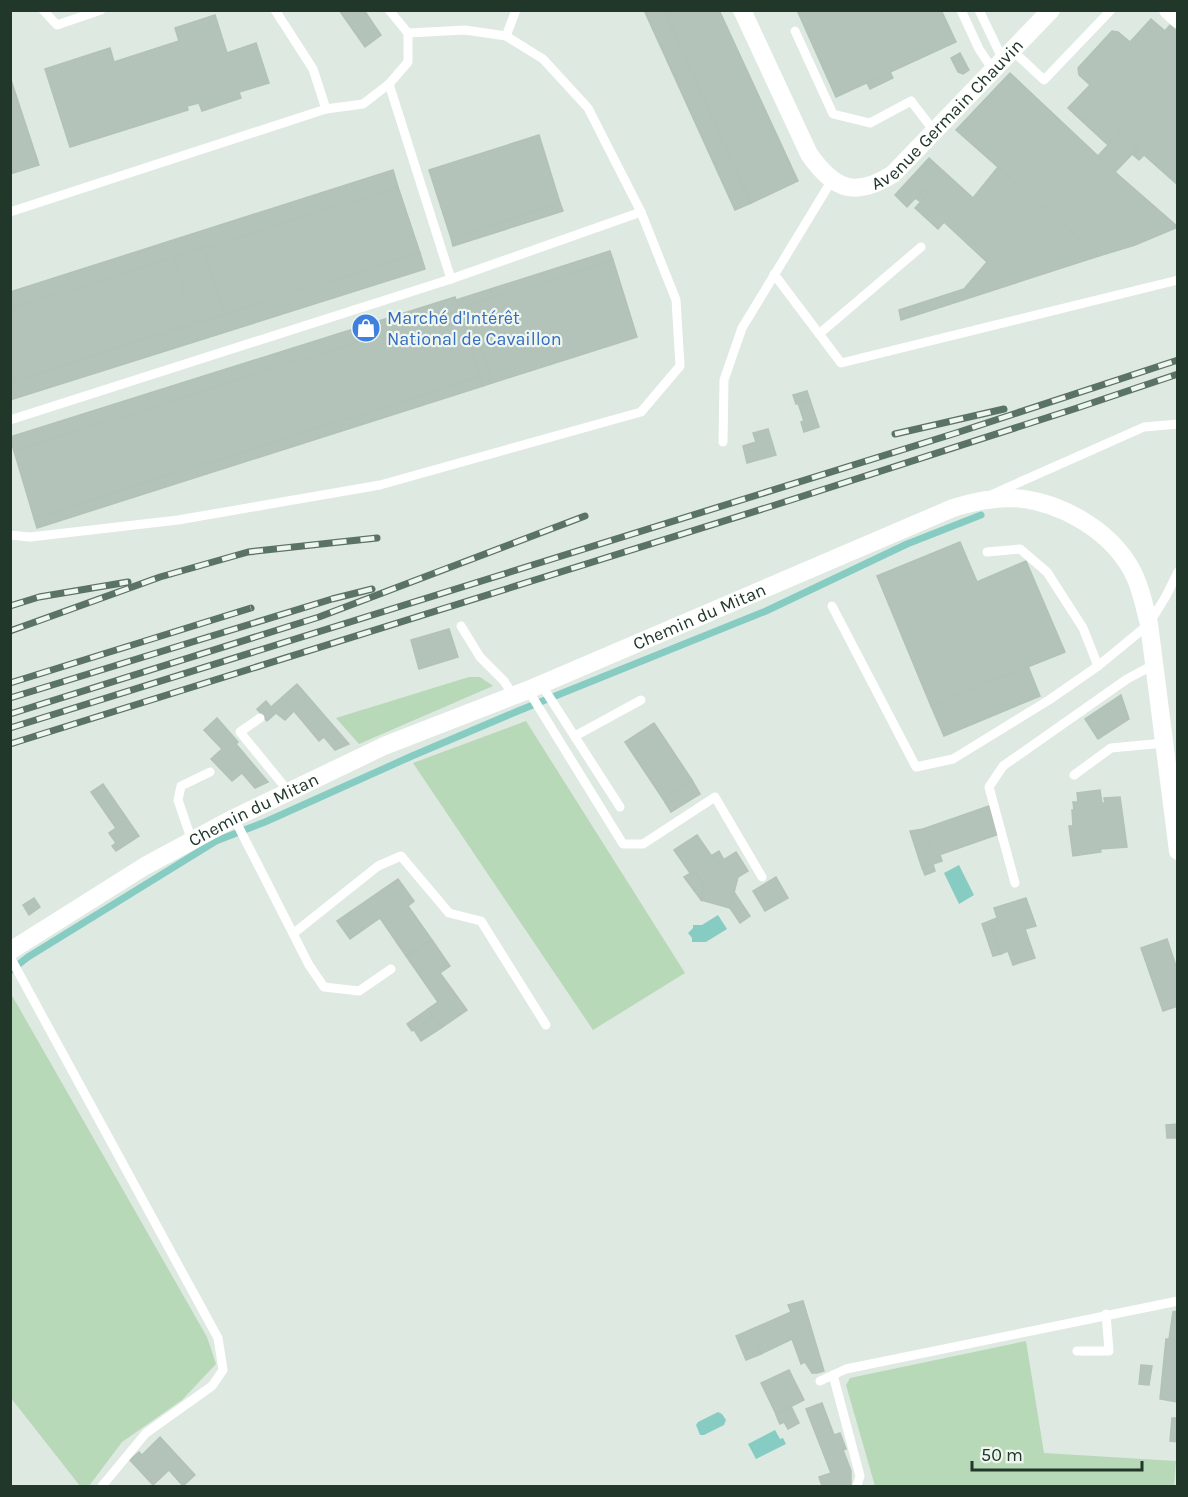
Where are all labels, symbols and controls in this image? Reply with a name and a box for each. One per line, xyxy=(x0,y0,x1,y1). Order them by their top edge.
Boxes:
street label: Avenue Germain Chauvin xyxy=(868,34,1028,195)
place label: Marché d'Intérêt National de Cavaillon xyxy=(387,307,562,350)
shop icon: Marché d'Intérêt National de Cavaillon xyxy=(350,312,382,344)
street label: Chemin du Mitan xyxy=(630,578,769,655)
street label: Chemin du Mitan xyxy=(185,768,322,851)
scale bar xyxy=(972,1434,1142,1472)
text: 50 m xyxy=(981,1444,1023,1466)

